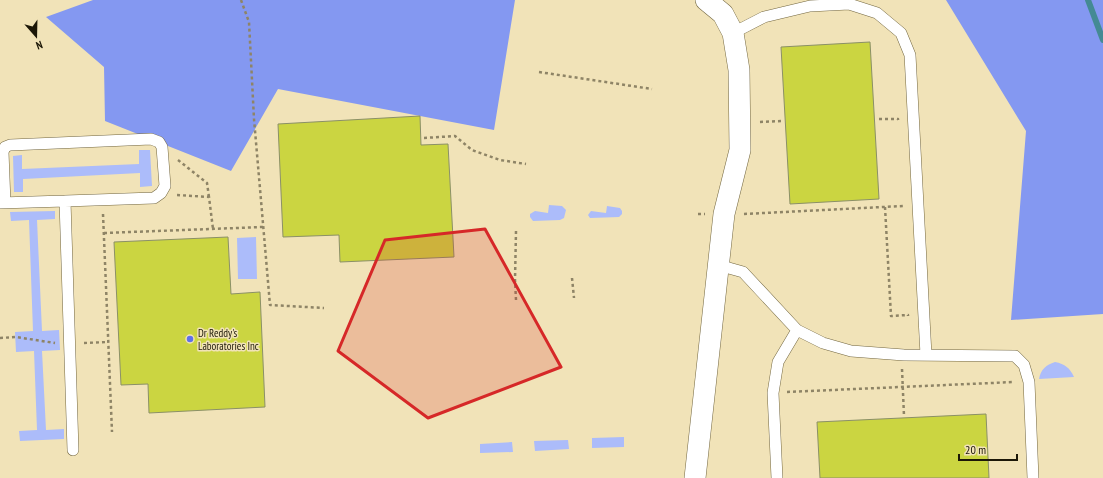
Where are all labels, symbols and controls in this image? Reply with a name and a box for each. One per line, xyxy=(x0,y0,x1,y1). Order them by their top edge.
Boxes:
north arrow xyxy=(16,16,56,56)
text: N xyxy=(34,38,45,53)
place label: Dr Reddy's Laboratories Inc xyxy=(198,326,259,353)
marker: Dr Reddy's Laboratories Inc xyxy=(185,334,195,344)
scale bar xyxy=(959,436,1017,462)
text: 20 m xyxy=(965,442,986,457)

